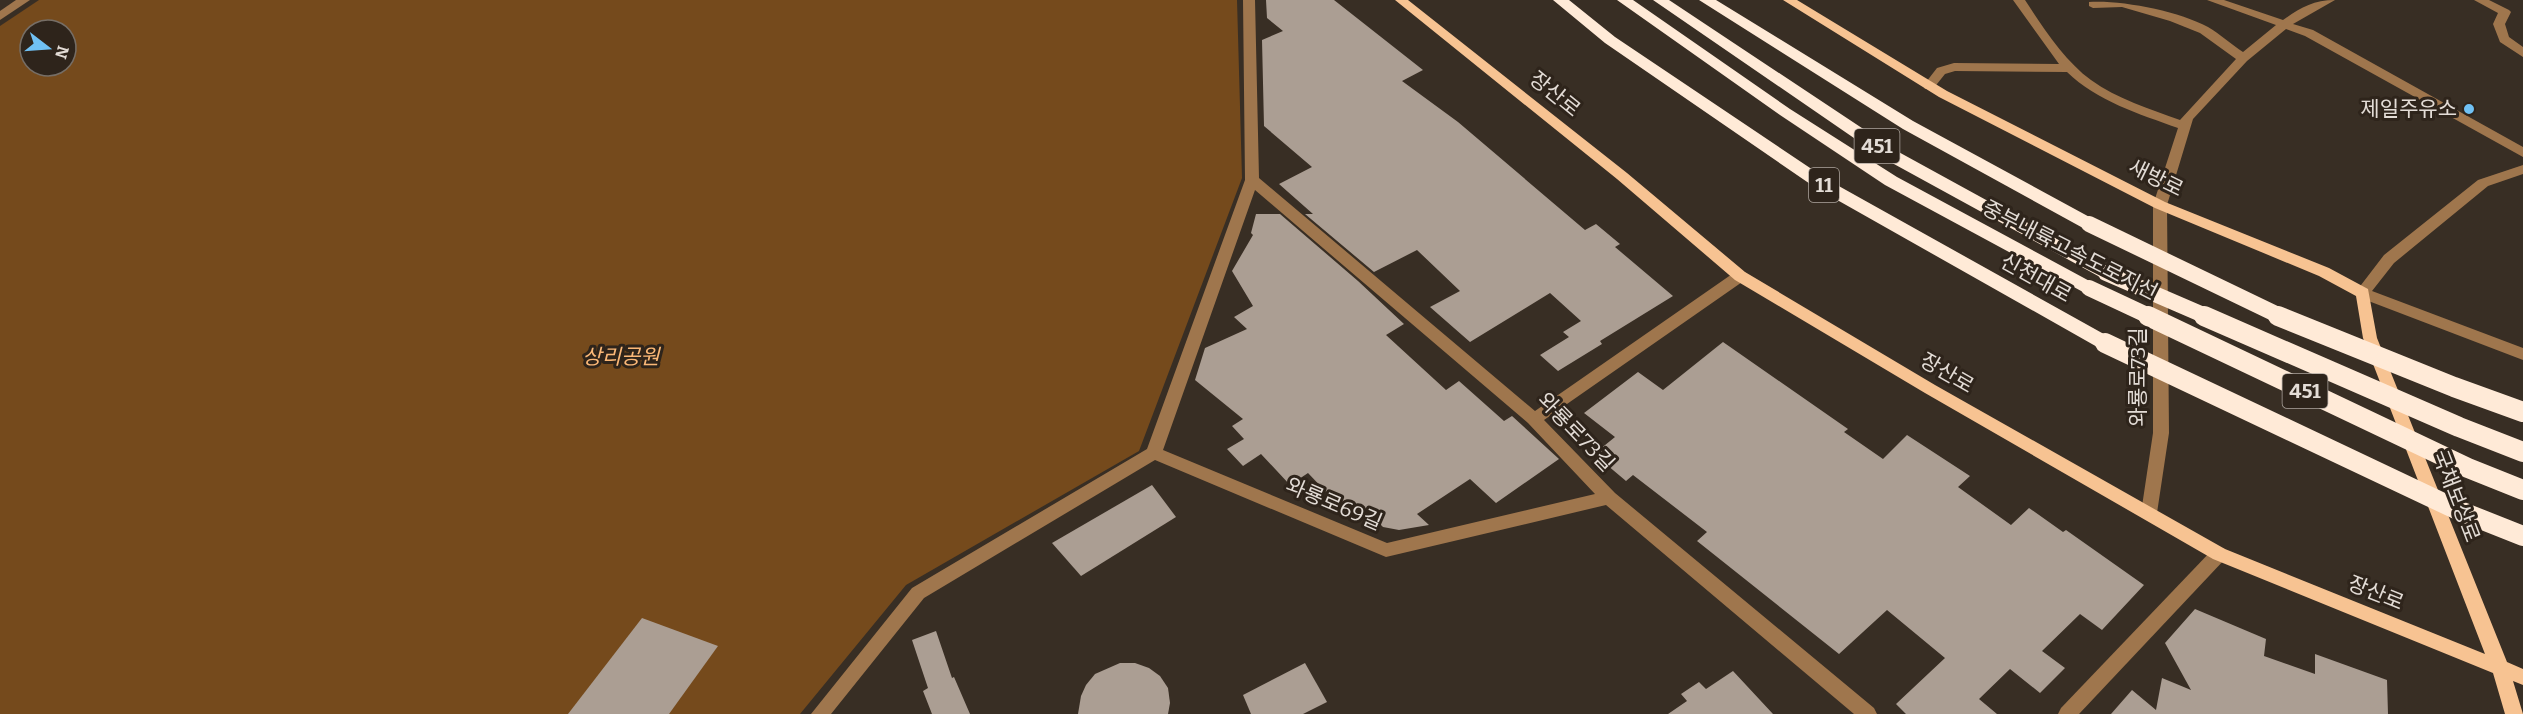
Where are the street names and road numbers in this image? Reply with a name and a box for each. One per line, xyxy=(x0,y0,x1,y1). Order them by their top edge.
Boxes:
street label: 장산로 xyxy=(1524,66,1586,122)
road number: 451 xyxy=(1854,129,1900,163)
street label: 새방로 xyxy=(2124,154,2188,202)
road number: 11 xyxy=(1809,168,1839,202)
street label: 중부내륙고속도로지선 xyxy=(1978,195,2162,305)
street label: 신천대로 xyxy=(1996,248,2076,308)
street label: 와룡로73길 xyxy=(2125,327,2151,427)
street label: 장산로 xyxy=(1915,347,1979,399)
road number: 451 xyxy=(2282,374,2328,408)
street label: 와룡로73길 xyxy=(1532,387,1620,477)
street label: 국채보상로 xyxy=(2427,446,2485,546)
street label: 와룡로69길 xyxy=(1282,472,1386,536)
street label: 장산로 xyxy=(2344,570,2408,616)

